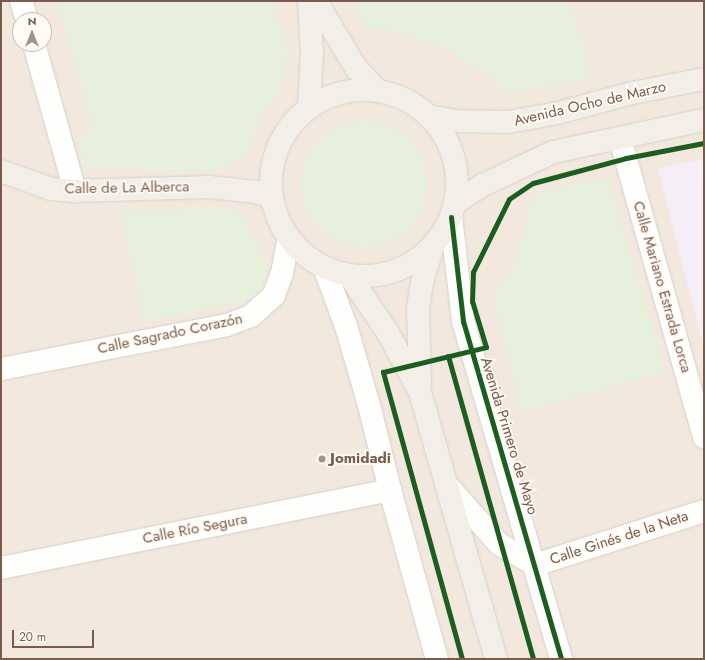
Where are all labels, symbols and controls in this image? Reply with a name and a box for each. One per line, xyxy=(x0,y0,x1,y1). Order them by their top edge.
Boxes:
north arrow xyxy=(12,12,52,52)
text: N xyxy=(28,13,36,29)
street label: Avenida Ocho de Marzo xyxy=(512,78,668,130)
street label: Calle de La Alberca xyxy=(64,178,190,198)
street label: Calle Mariano Estrada Lorca xyxy=(629,199,695,375)
street label: Calle Sagrado Corazón xyxy=(96,310,244,358)
street label: Avenida Primero de Mayo xyxy=(476,355,542,517)
place label: Jomidadi xyxy=(330,450,391,468)
marker: Jomidadi xyxy=(317,454,327,464)
street label: Calle Ginés de la Neta xyxy=(548,507,690,569)
street label: Calle Río Segura xyxy=(141,510,249,548)
scale bar xyxy=(14,622,96,648)
text: 20 m xyxy=(19,628,46,646)

